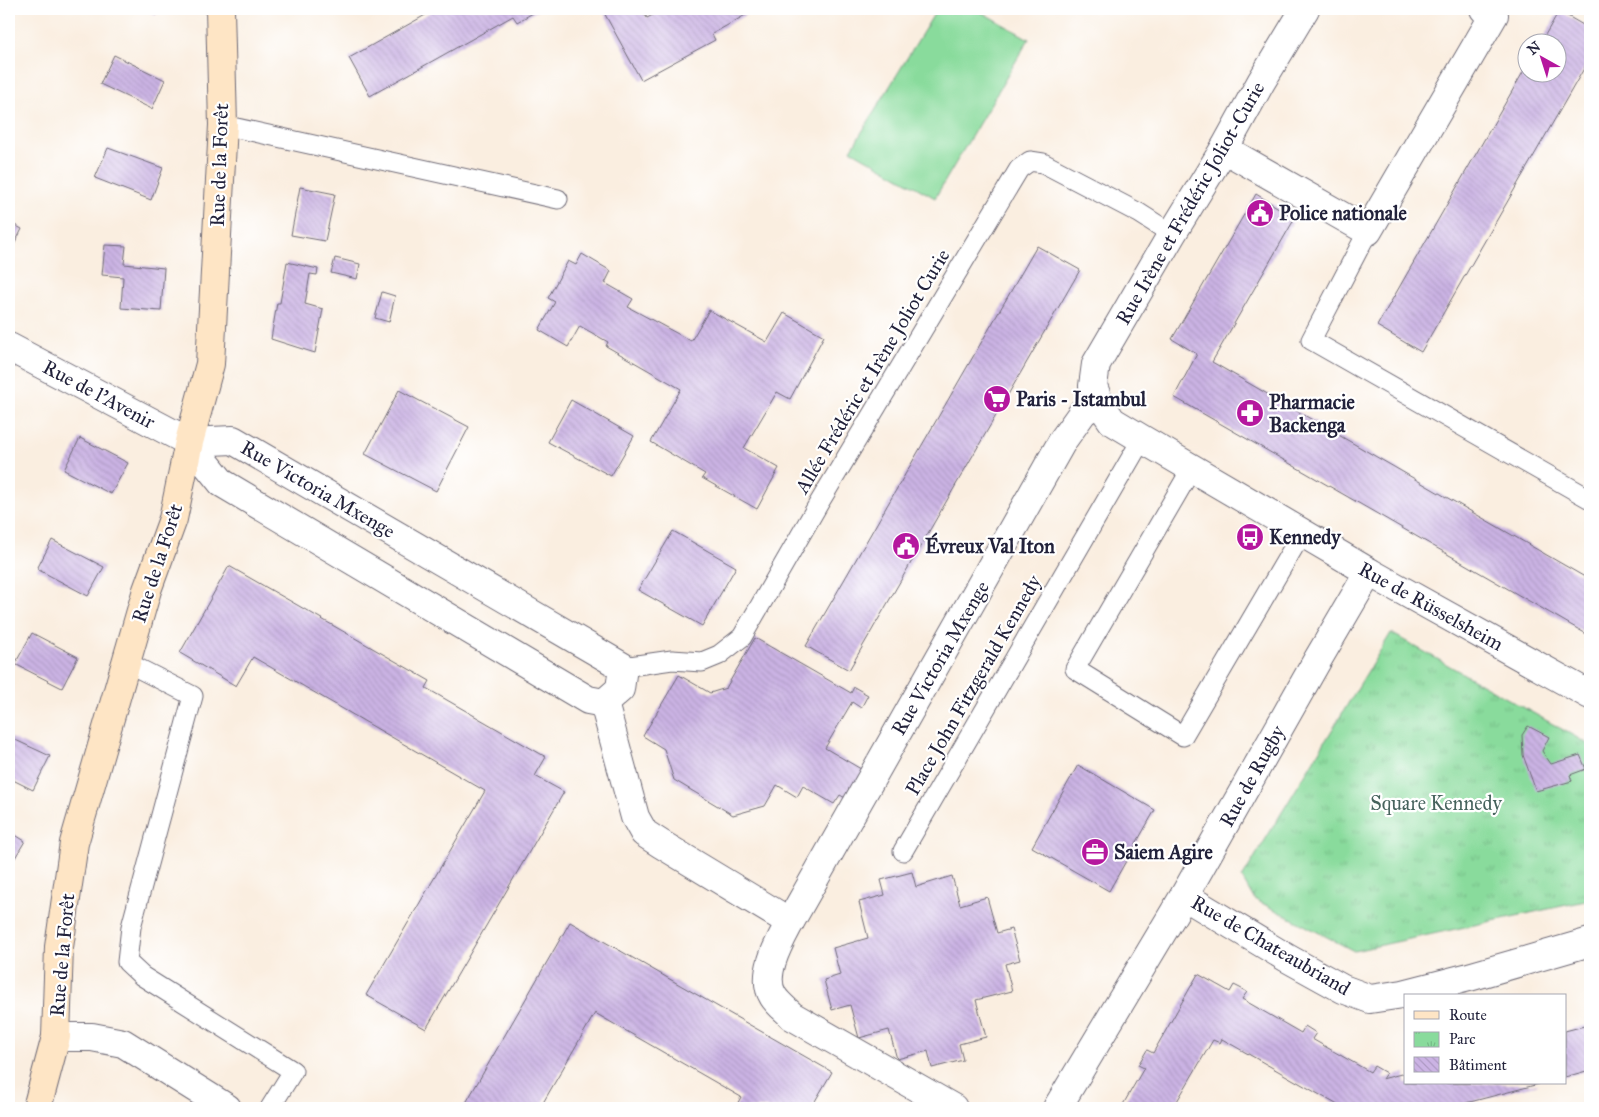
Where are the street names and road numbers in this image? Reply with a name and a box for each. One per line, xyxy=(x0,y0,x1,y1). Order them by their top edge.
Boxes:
street label: Rue Irène et Frédéric Joliot-Curie xyxy=(1110,77,1270,329)
street label: Rue de la Forêt xyxy=(205,103,233,227)
street label: Allée Frédéric et Irène Joliot Curie xyxy=(789,245,955,499)
street label: Rue de l'Avenir xyxy=(39,354,160,434)
street label: Rue Victoria Mxenge xyxy=(236,435,399,544)
street label: Rue de la Forêt xyxy=(126,501,188,625)
street label: Rue de Rüsselsheim xyxy=(1354,556,1508,656)
street label: Place John Fitzgerald Kennedy xyxy=(900,570,1047,800)
street label: Rue Victoria Mxenge xyxy=(886,577,995,740)
street label: Rue de Rugby xyxy=(1214,720,1291,832)
street label: Rue de Chateaubriand xyxy=(1187,890,1355,1000)
street label: Rue de la Forêt xyxy=(45,892,79,1018)

